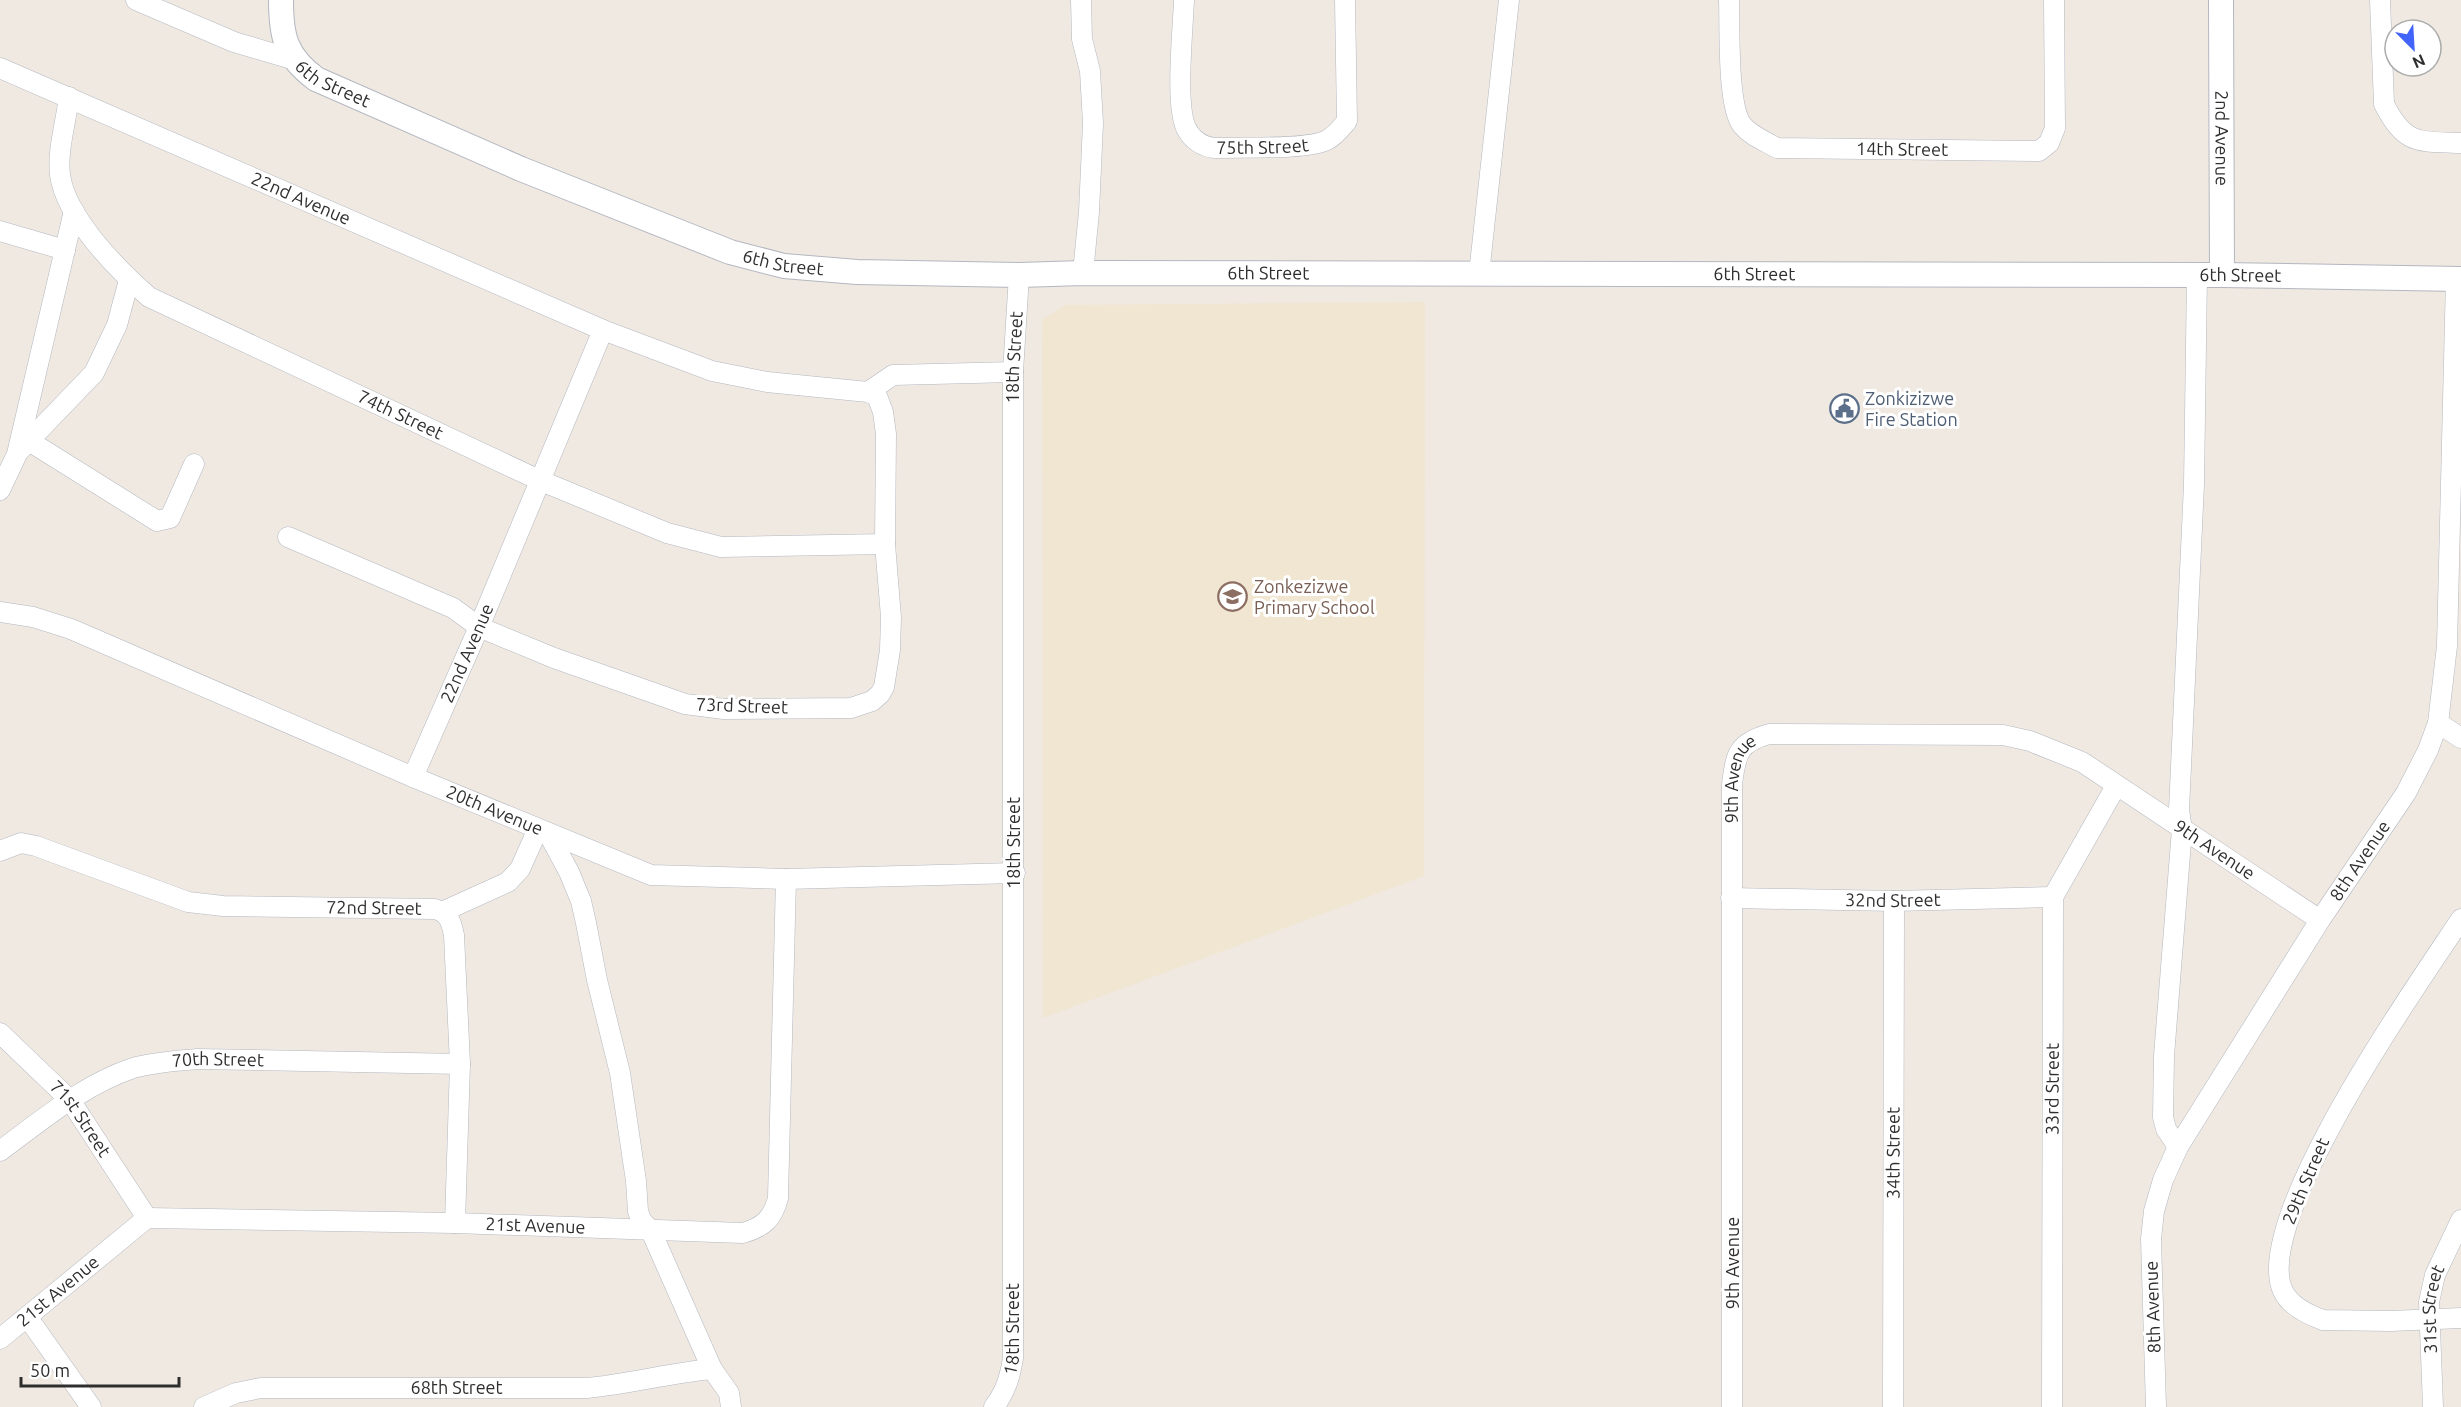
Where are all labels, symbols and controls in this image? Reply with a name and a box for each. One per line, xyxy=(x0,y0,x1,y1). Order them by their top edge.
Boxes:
north arrow xyxy=(2383,18,2443,78)
text: N xyxy=(2410,51,2428,72)
street label: 6th Street xyxy=(292,55,374,111)
street label: 2nd Avenue xyxy=(2212,90,2233,186)
street label: 75th Street xyxy=(1216,134,1310,157)
street label: 14th Street xyxy=(1856,138,1948,159)
street label: 22nd Avenue xyxy=(249,168,354,228)
street label: 6th Street xyxy=(741,245,824,278)
street label: 6th Street xyxy=(1227,262,1309,282)
street label: 6th Street xyxy=(1713,263,1795,283)
street label: 6th Street xyxy=(2199,264,2281,285)
street label: 18th Street xyxy=(1002,311,1026,403)
street label: 74th Street xyxy=(355,385,447,443)
place label: Zonkizizwe Fire Station xyxy=(1865,388,1958,429)
public building icon: Zonkizizwe Fire Station xyxy=(1828,393,1860,425)
place label: Zonkezizwe Primary School xyxy=(1254,576,1375,617)
school or university icon: Zonkezizwe Primary School xyxy=(1217,581,1249,613)
street label: 22nd Avenue xyxy=(436,601,497,706)
street label: 73rd Street xyxy=(696,693,788,717)
street label: 9th Avenue xyxy=(1721,730,1759,823)
street label: 20th Avenue xyxy=(444,781,546,838)
street label: 18th Street xyxy=(1003,797,1023,889)
street label: 9th Avenue xyxy=(2171,815,2259,883)
street label: 8th Avenue xyxy=(2325,816,2393,904)
street label: 32nd Street xyxy=(1845,889,1941,910)
street label: 72nd Street xyxy=(326,896,422,918)
street label: 33rd Street xyxy=(2042,1043,2062,1135)
street label: 70th Street xyxy=(171,1048,264,1070)
street label: 71st Street xyxy=(47,1076,115,1160)
street label: 34th Street xyxy=(1882,1107,1903,1199)
street label: 29th Street xyxy=(2278,1134,2332,1227)
street label: 21st Avenue xyxy=(485,1213,586,1237)
street label: 9th Avenue xyxy=(1722,1217,1742,1309)
street label: 21st Avenue xyxy=(12,1251,102,1330)
street label: 8th Avenue xyxy=(2140,1261,2164,1353)
street label: 31st Street xyxy=(2418,1261,2447,1354)
street label: 18th Street xyxy=(999,1283,1022,1377)
scale bar xyxy=(21,1350,178,1388)
text: 50 m xyxy=(30,1360,70,1380)
street label: 68th Street xyxy=(411,1377,503,1397)

